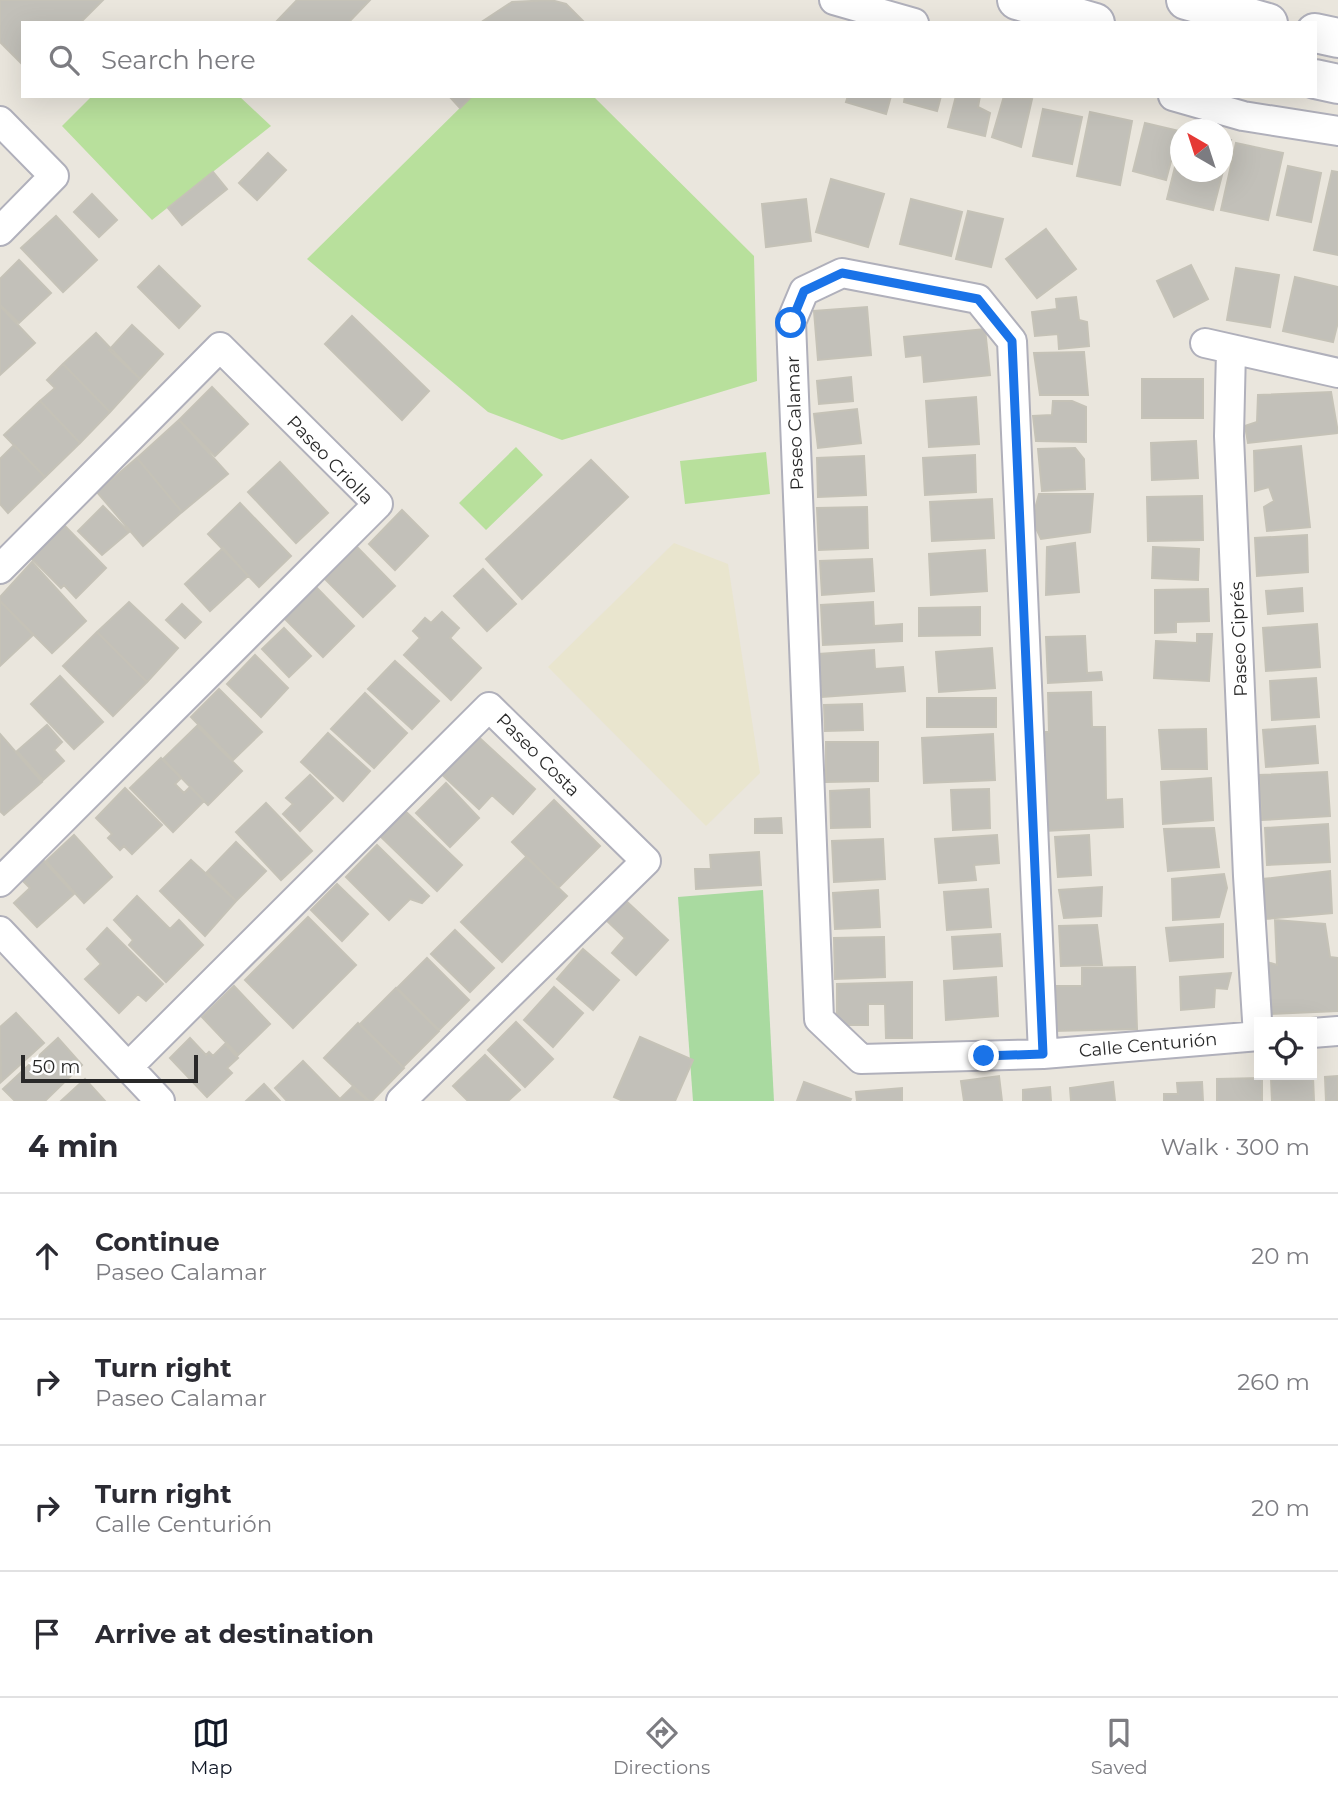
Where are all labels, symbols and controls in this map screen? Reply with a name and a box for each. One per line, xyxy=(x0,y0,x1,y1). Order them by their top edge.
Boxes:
search box xyxy=(21,21,1317,98)
icon: search xyxy=(45,41,83,79)
text: Search here xyxy=(101,44,256,76)
north arrow xyxy=(1170,119,1233,182)
route start xyxy=(775,307,806,338)
street label: Paseo Calamar xyxy=(782,355,808,491)
street label: Paseo Criolla xyxy=(282,411,378,509)
street label: Paseo Ciprés xyxy=(1226,581,1252,697)
street label: Paseo Costa xyxy=(492,709,584,801)
map controls xyxy=(1254,1017,1317,1080)
button: locate xyxy=(1254,1017,1317,1080)
street label: Calle Centurión xyxy=(1078,1028,1218,1062)
route end xyxy=(968,1040,999,1071)
scale bar xyxy=(21,1052,198,1084)
text: 50 m xyxy=(32,1055,80,1078)
text: 4 min xyxy=(28,1128,118,1165)
text: Walk · 300 m xyxy=(1160,1133,1310,1161)
text: Continue xyxy=(95,1226,220,1258)
icon: ahead xyxy=(28,1237,66,1275)
text: 20 m xyxy=(1251,1242,1310,1270)
text: Paseo Calamar xyxy=(95,1258,267,1286)
text: Turn right xyxy=(95,1352,231,1384)
icon: right xyxy=(28,1363,66,1401)
text: 260 m xyxy=(1237,1368,1310,1396)
text: Paseo Calamar xyxy=(95,1384,267,1412)
text: Turn right xyxy=(95,1478,231,1510)
icon: right xyxy=(28,1489,66,1527)
text: 20 m xyxy=(1251,1494,1310,1522)
text: Calle Centurión xyxy=(95,1510,272,1538)
icon: arrive xyxy=(28,1615,66,1653)
text: Arrive at destination xyxy=(95,1618,374,1650)
tab: Map xyxy=(190,1714,232,1779)
tab: Directions xyxy=(613,1714,710,1779)
tab: Saved xyxy=(1091,1714,1148,1779)

